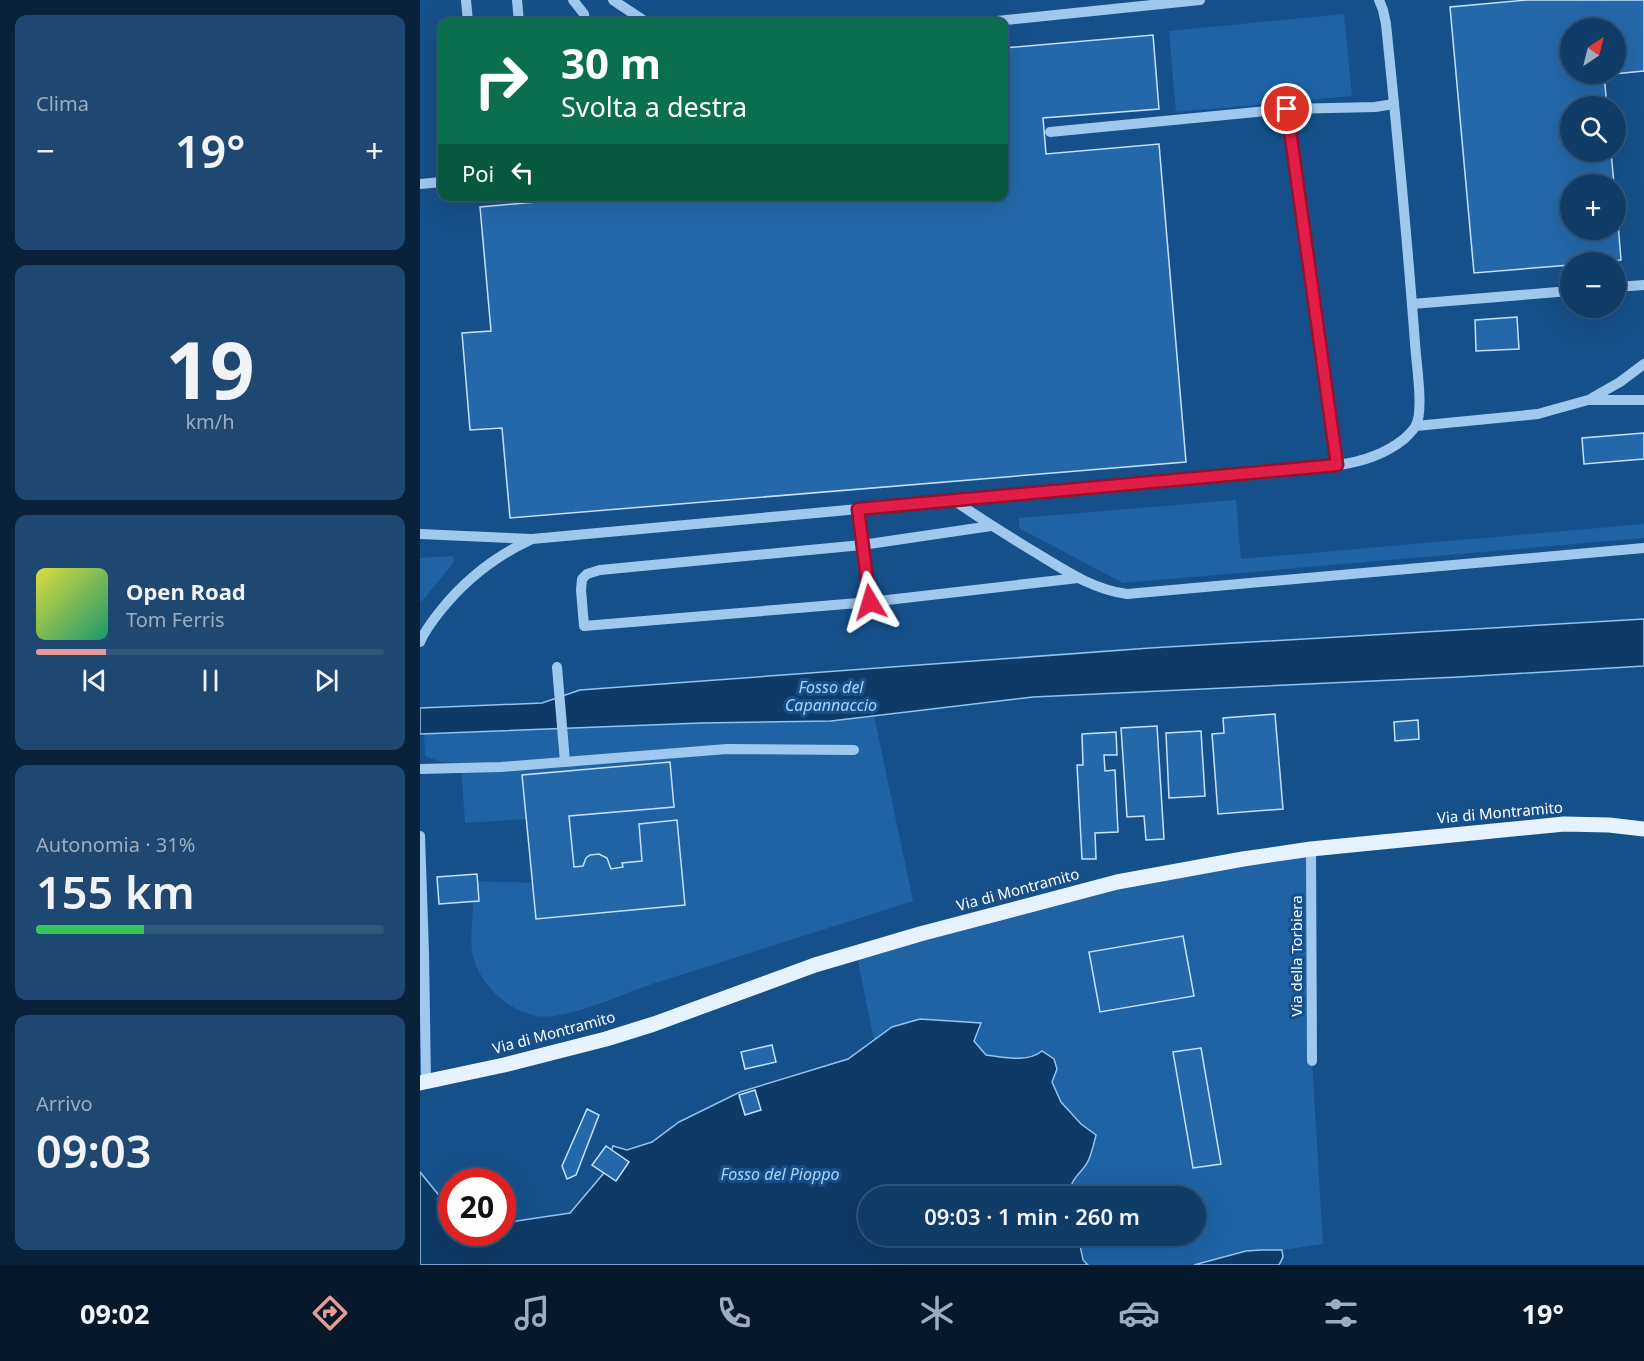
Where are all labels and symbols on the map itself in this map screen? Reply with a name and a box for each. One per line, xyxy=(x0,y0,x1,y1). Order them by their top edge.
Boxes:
north arrow xyxy=(1560,18,1626,84)
pin xyxy=(1261,83,1312,134)
position arrow xyxy=(838,570,902,634)
water label: Fosso del Capannaccio xyxy=(785,676,877,716)
street label: Via di Montramito xyxy=(1436,797,1564,827)
street label: Via di Montramito xyxy=(954,863,1081,915)
street label: Via della Torbiera xyxy=(1286,895,1306,1017)
street label: Via di Montramito xyxy=(490,1006,617,1058)
water label: Fosso del Pioppo xyxy=(721,1163,839,1185)
speed limit sign: 20 xyxy=(438,1168,516,1246)

